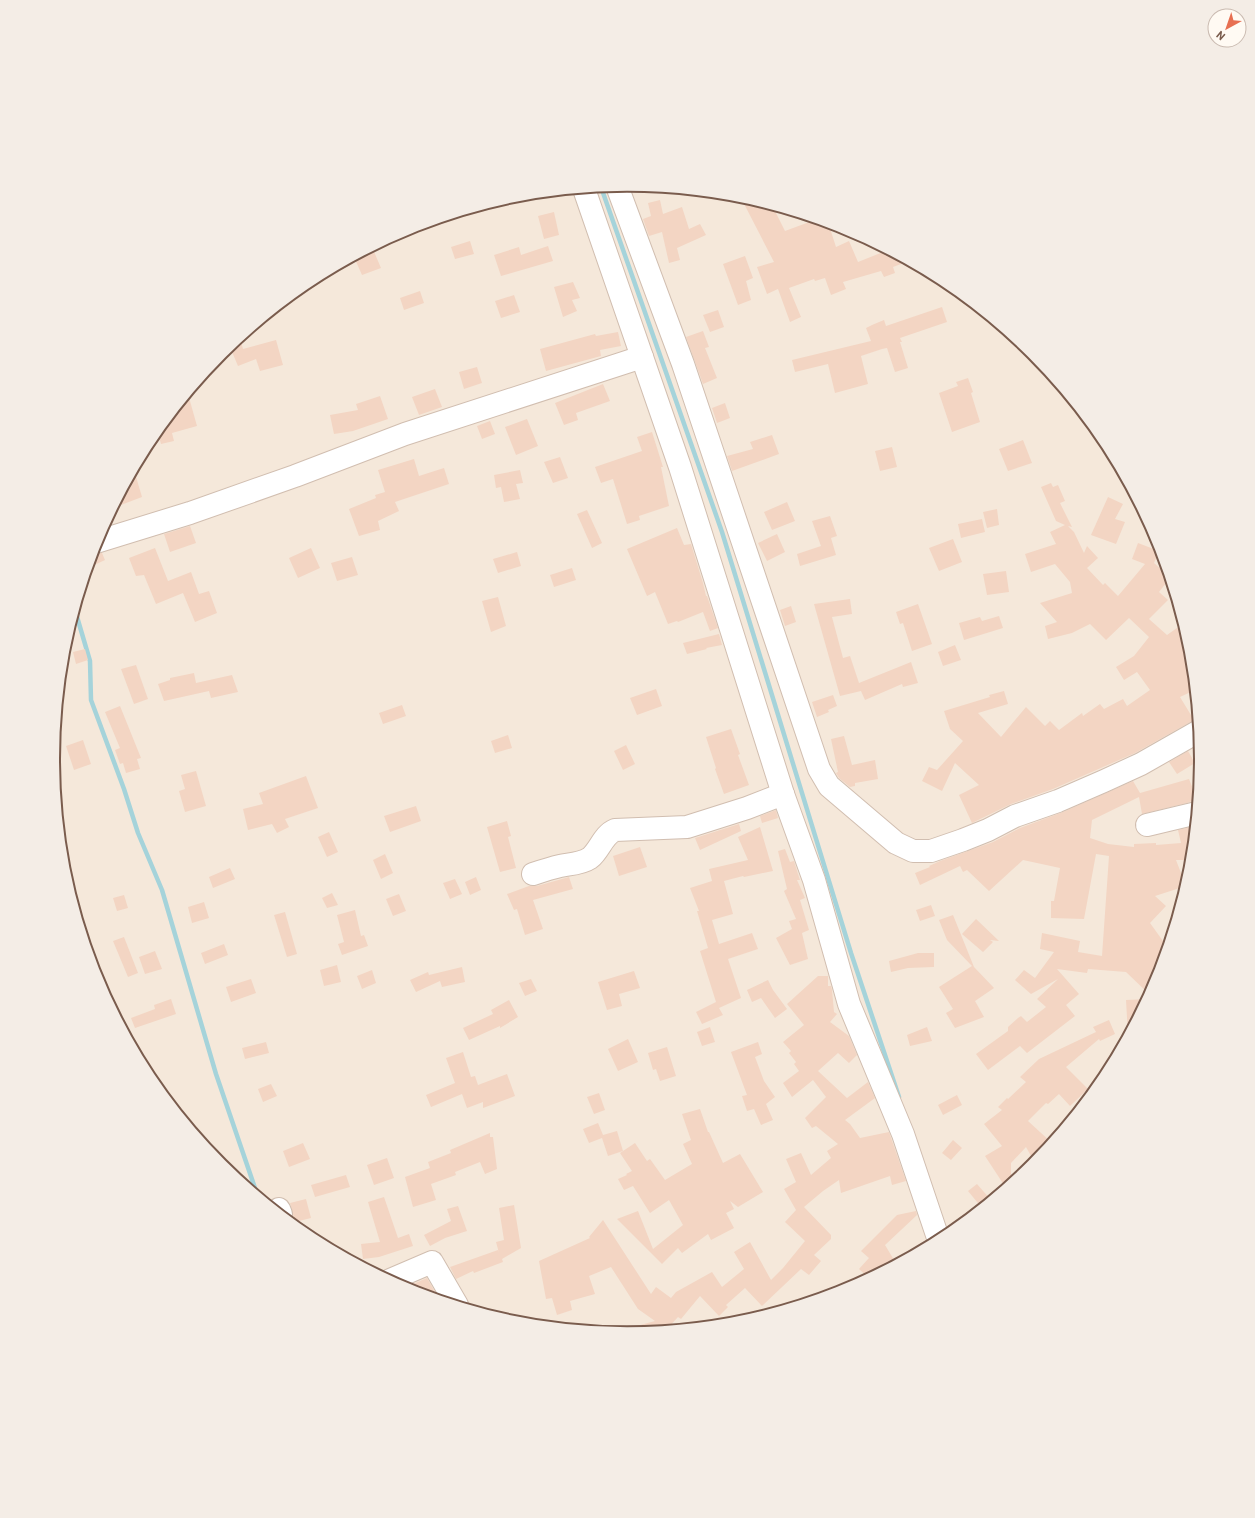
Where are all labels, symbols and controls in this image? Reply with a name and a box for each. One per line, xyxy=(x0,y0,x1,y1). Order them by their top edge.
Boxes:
north arrow xyxy=(1207,8,1247,48)
text: N xyxy=(1213,29,1227,43)

